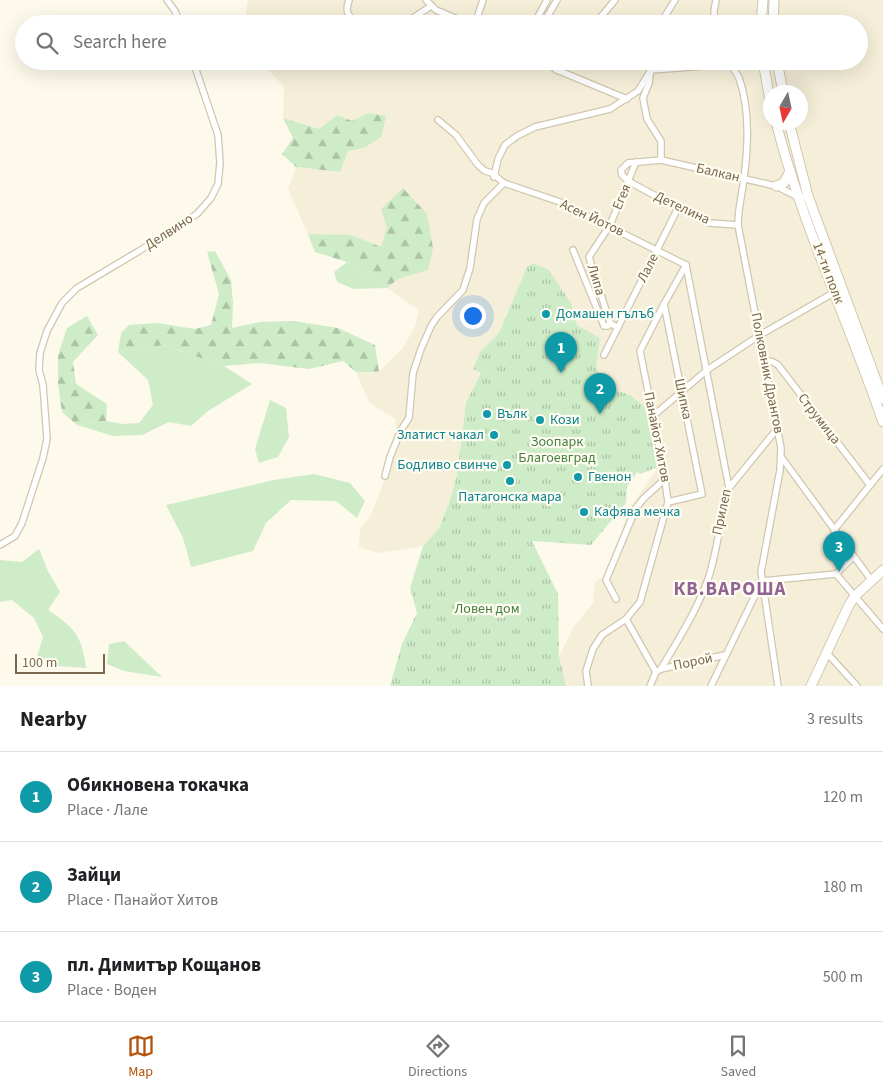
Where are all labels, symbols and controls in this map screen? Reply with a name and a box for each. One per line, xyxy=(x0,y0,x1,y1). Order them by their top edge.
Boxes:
search box xyxy=(15,15,868,70)
icon: search xyxy=(33,29,61,57)
text: Search here xyxy=(73,29,167,56)
north arrow xyxy=(763,85,808,130)
street label: Балкан xyxy=(694,158,742,188)
street label: Егея xyxy=(608,181,636,213)
street label: Детелина xyxy=(651,186,713,230)
street label: Асен Йотов xyxy=(557,194,627,242)
street label: Делвино xyxy=(141,209,197,255)
street label: 14-ти полк xyxy=(807,239,849,307)
street label: Лале xyxy=(632,250,664,286)
street label: Липа xyxy=(582,262,610,298)
your location xyxy=(460,303,486,329)
place label: Домашен гълъб xyxy=(556,304,654,324)
marker: Домашен гълъб xyxy=(540,308,552,320)
street label: Полковник Дрангов xyxy=(745,311,789,435)
pin: 1 xyxy=(545,332,577,373)
pin: 2 xyxy=(584,373,616,414)
street label: Шипка xyxy=(669,376,697,422)
street label: Струмица xyxy=(793,389,845,449)
street label: Панайот Хитов xyxy=(638,390,676,484)
place label: Вълк xyxy=(497,404,527,424)
marker: Вълк xyxy=(481,408,493,420)
place label: Кози xyxy=(550,410,580,430)
marker: Кози xyxy=(534,414,546,426)
place label: Златист чакал xyxy=(397,425,484,445)
marker: Златист чакал xyxy=(488,429,500,441)
park label: Зоопарк Благоевград xyxy=(518,432,596,468)
place label: Бодливо свинче xyxy=(397,455,497,475)
marker: Бодливо свинче xyxy=(501,459,513,471)
place label: Гвенон xyxy=(588,467,632,487)
marker: Гвенон xyxy=(572,471,584,483)
marker: Патагонска мара xyxy=(504,475,516,487)
place label: Патагонска мара xyxy=(458,487,562,507)
street label: Прилеп xyxy=(707,487,737,537)
place label: Кафява мечка xyxy=(594,502,680,522)
marker: Кафява мечка xyxy=(578,506,590,518)
pin: 3 xyxy=(823,531,855,572)
district label: КВ.ВАРОША xyxy=(674,576,786,603)
park label: Ловен дом xyxy=(454,599,520,619)
street label: Порой xyxy=(671,648,715,676)
scale bar xyxy=(15,651,105,674)
text: 100 m xyxy=(22,653,57,673)
text: Nearby xyxy=(20,704,87,734)
text: 3 results xyxy=(807,708,863,730)
text: Обикновена токачка xyxy=(67,772,249,799)
text: 1 xyxy=(32,786,40,808)
text: 120 m xyxy=(823,786,863,808)
text: Place · Лале xyxy=(67,799,148,821)
text: Зайци xyxy=(67,862,121,889)
text: 2 xyxy=(32,876,40,898)
text: 180 m xyxy=(823,876,863,898)
text: Place · Панайот Хитов xyxy=(67,889,218,911)
text: пл. Димитър Кощанов xyxy=(67,952,261,979)
text: 3 xyxy=(32,966,40,988)
text: 500 m xyxy=(823,966,863,988)
text: Place · Воден xyxy=(67,979,157,1001)
tab: Map xyxy=(127,1032,155,1082)
tab: Directions xyxy=(408,1032,467,1082)
tab: Saved xyxy=(721,1032,756,1082)

